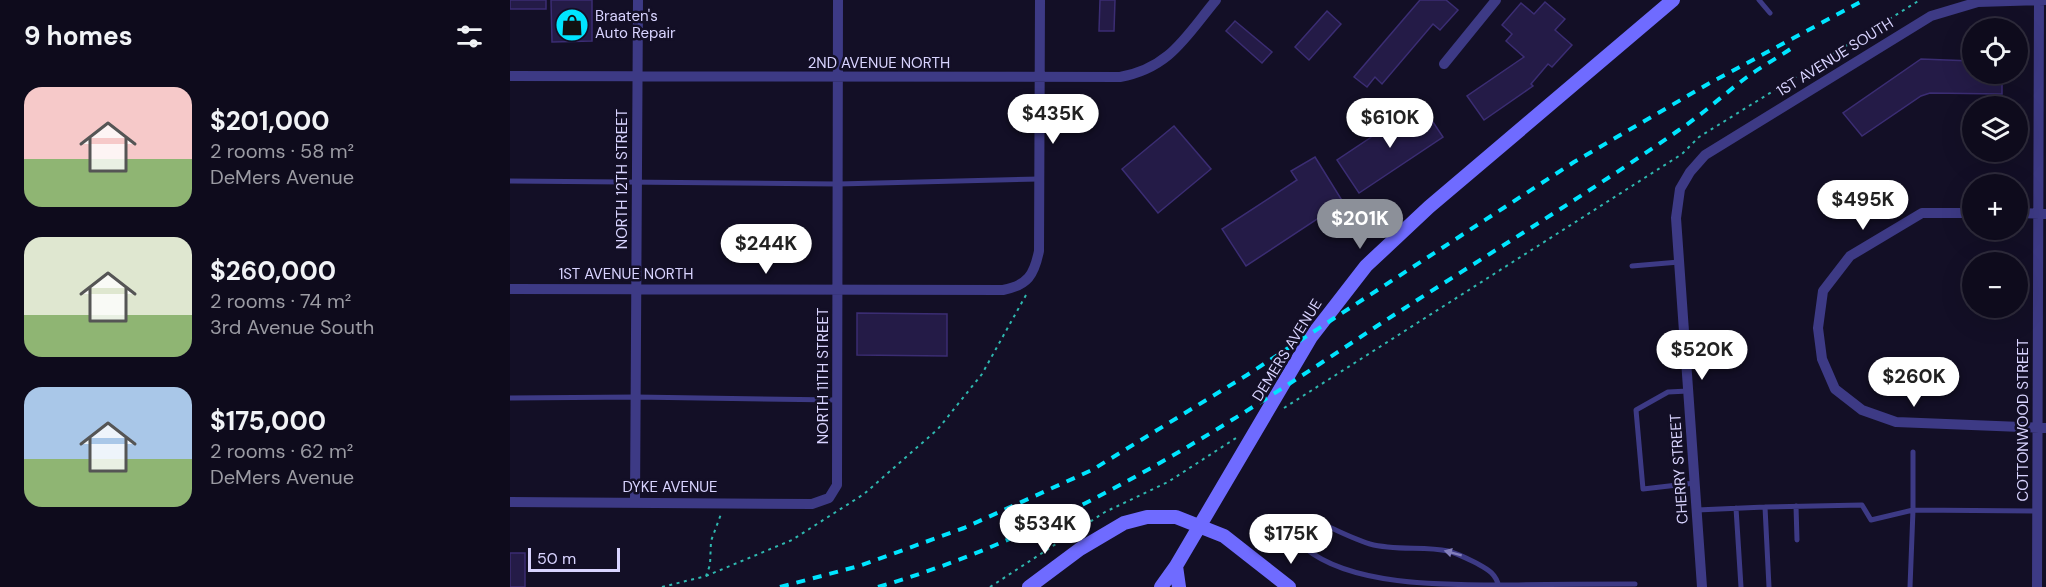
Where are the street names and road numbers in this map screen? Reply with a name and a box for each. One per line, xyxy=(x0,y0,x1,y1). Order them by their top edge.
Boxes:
street label: 1ST AVENUE SOUTH xyxy=(1773,13,1897,101)
street label: 2ND AVENUE NORTH xyxy=(808,53,950,73)
street label: NORTH 12TH STREET xyxy=(612,109,632,249)
street label: 1ST AVENUE NORTH xyxy=(559,264,693,284)
street label: DEMERS AVENUE xyxy=(1247,295,1327,405)
street label: NORTH 11TH STREET xyxy=(813,308,833,444)
street label: COTTONWOOD STREET xyxy=(2013,339,2033,501)
street label: CHERRY STREET xyxy=(1665,413,1693,525)
street label: DYKE AVENUE xyxy=(622,477,718,497)

